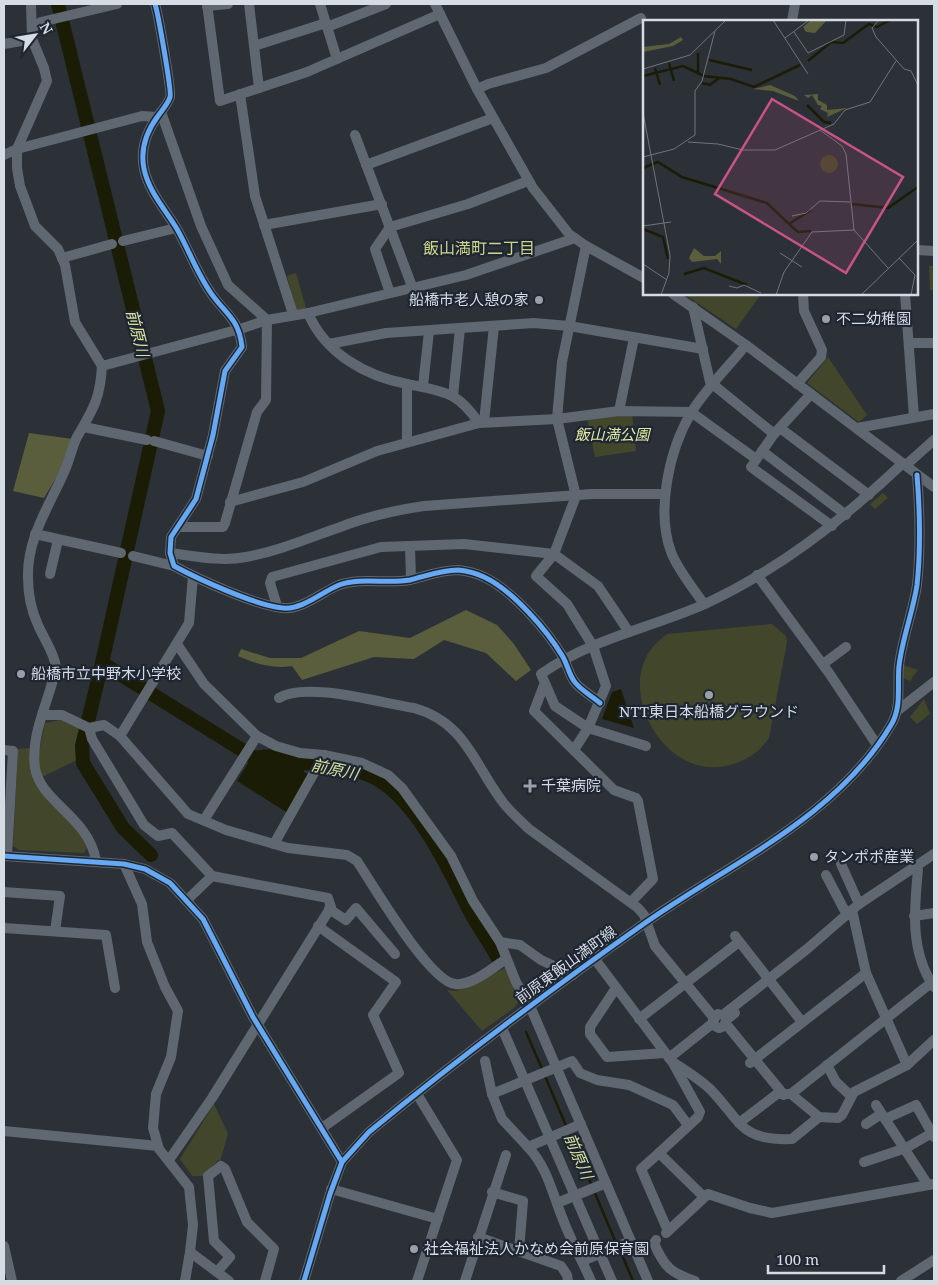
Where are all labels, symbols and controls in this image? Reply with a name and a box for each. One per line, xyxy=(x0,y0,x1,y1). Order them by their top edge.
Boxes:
north arrow xyxy=(10,10,60,60)
text: N xyxy=(36,18,58,38)
inset map xyxy=(643,20,918,295)
district label: 飯山満町二丁目 xyxy=(423,237,535,259)
place label: 船橋市老人憩の家 xyxy=(409,289,529,309)
marker: 船橋市老人憩の家 xyxy=(533,294,545,306)
water label: 前原川 xyxy=(122,307,155,361)
place label: 不二幼稚園 xyxy=(836,308,911,328)
marker: 不二幼稚園 xyxy=(820,313,832,325)
park label: 飯山満公園 xyxy=(574,424,651,444)
place label: 船橋市立中野木小学校 xyxy=(31,663,181,683)
marker: 船橋市立中野木小学校 xyxy=(15,668,27,680)
marker: NTT東日本船橋グラウンド xyxy=(703,689,715,701)
place label: NTT東日本船橋グラウンド xyxy=(619,701,799,721)
water label: 前原川 xyxy=(309,753,363,785)
place label: 千葉病院 xyxy=(541,775,601,795)
marker: 千葉病院 xyxy=(523,779,537,793)
place label: タンポポ産業 xyxy=(824,846,914,866)
marker: タンポポ産業 xyxy=(808,851,820,863)
street label: 前原東飯山満町線 xyxy=(511,921,620,1008)
water label: 前原川 xyxy=(559,1130,599,1184)
place label: 社会福祉法人かなめ会前原保育園 xyxy=(424,1238,649,1258)
scale bar xyxy=(768,1242,884,1274)
marker: 社会福祉法人かなめ会前原保育園 xyxy=(408,1243,420,1255)
text: 100 m xyxy=(776,1249,819,1269)

